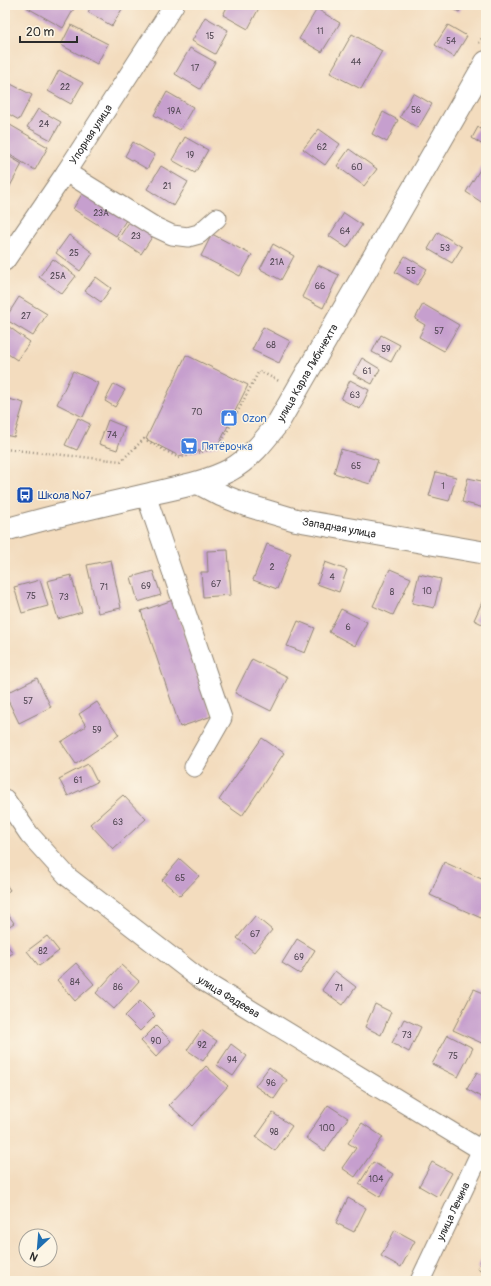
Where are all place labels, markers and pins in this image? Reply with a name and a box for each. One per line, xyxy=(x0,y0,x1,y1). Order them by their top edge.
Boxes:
shop icon: Ozon xyxy=(219,408,239,428)
place label: Ozon xyxy=(242,412,267,425)
supermarket icon: Пятёрочка xyxy=(179,436,199,456)
place label: Пятёрочка xyxy=(202,440,253,453)
bus stop icon: Школа №7 xyxy=(15,485,35,505)
place label: Школа №7 xyxy=(38,489,91,502)

